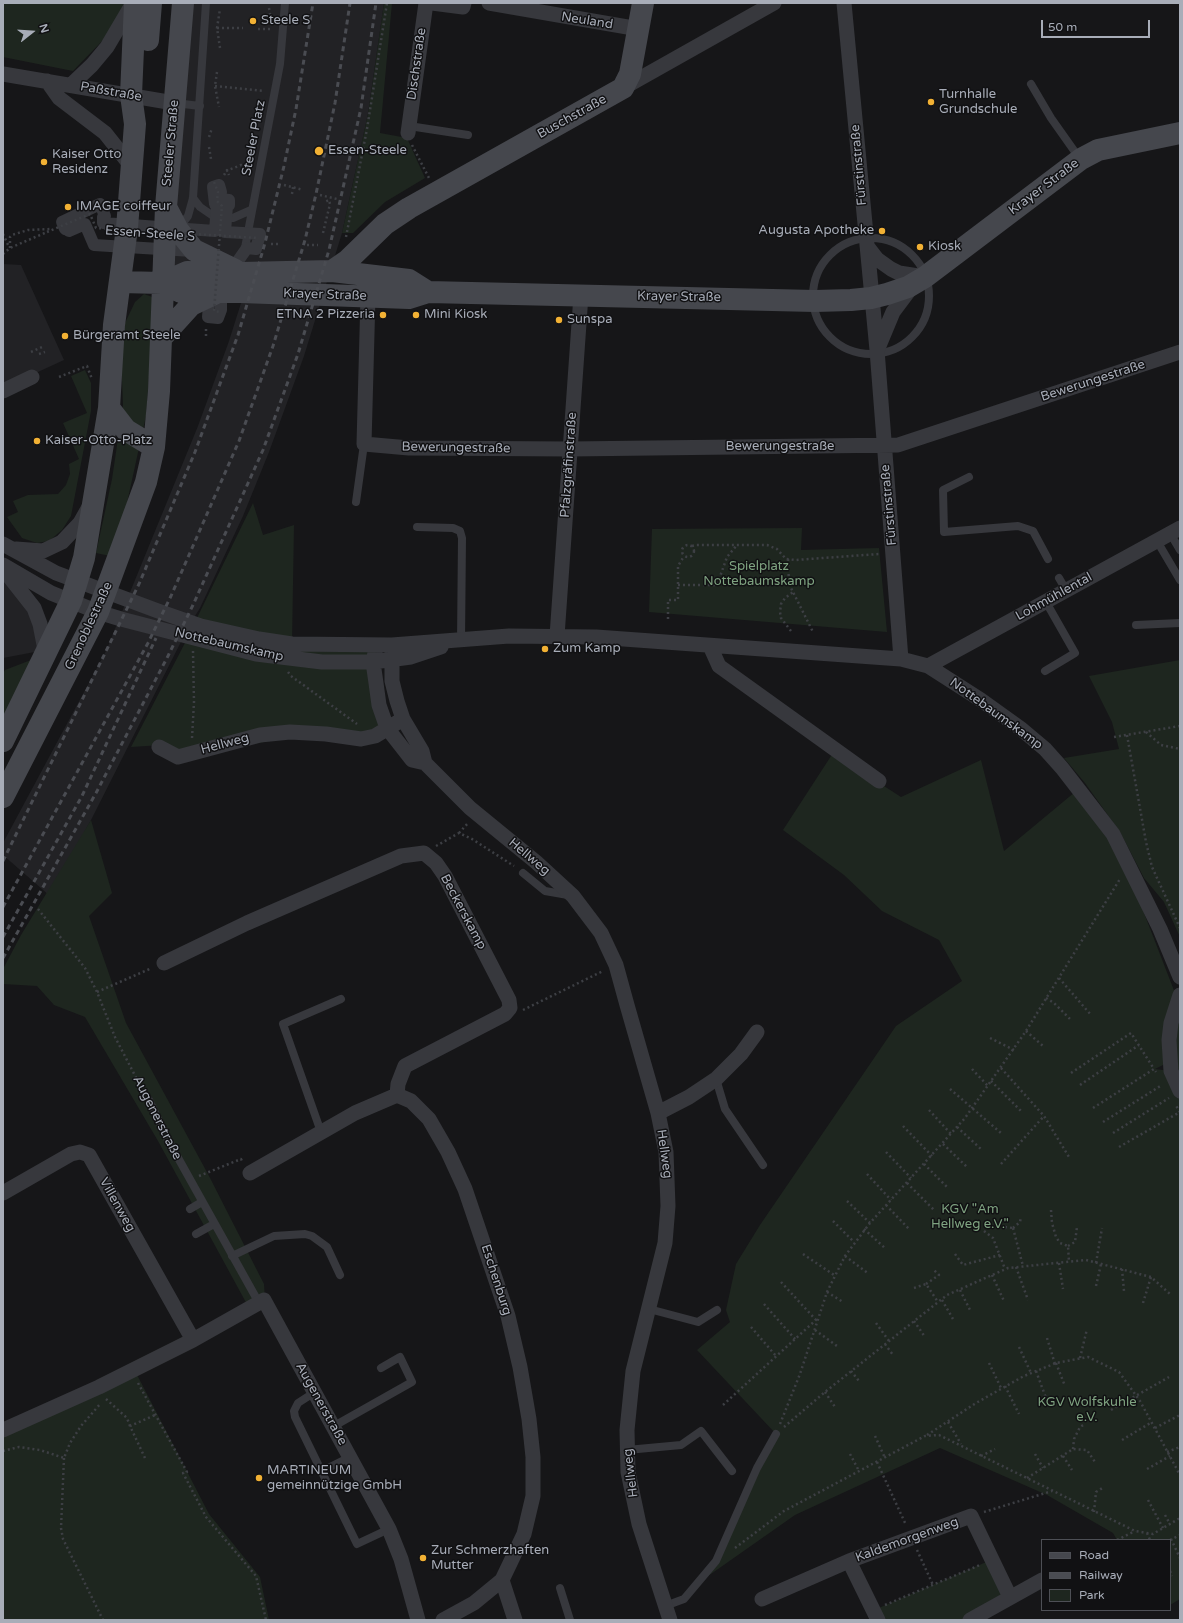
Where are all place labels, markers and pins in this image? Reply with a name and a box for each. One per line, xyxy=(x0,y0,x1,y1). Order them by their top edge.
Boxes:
place label: Steele S xyxy=(261,13,310,29)
marker: Steele S xyxy=(248,16,258,26)
place label: Turnhalle Grundschule xyxy=(939,87,1017,118)
marker: Turnhalle Grundschule xyxy=(926,97,936,107)
place label: Essen-Steele xyxy=(328,143,407,159)
marker: Essen-Steele xyxy=(313,145,325,157)
place label: Kaiser Otto Residenz xyxy=(52,147,122,178)
marker: Kaiser Otto Residenz xyxy=(39,157,49,167)
place label: IMAGE coiffeur xyxy=(76,199,171,215)
marker: IMAGE coiffeur xyxy=(63,202,73,212)
place label: Augusta Apotheke xyxy=(758,223,874,239)
marker: Augusta Apotheke xyxy=(877,226,887,236)
place label: Kiosk xyxy=(928,239,961,255)
marker: Kiosk xyxy=(915,242,925,252)
place label: ETNA 2 Pizzeria xyxy=(276,307,375,323)
place label: Mini Kiosk xyxy=(424,307,487,323)
marker: ETNA 2 Pizzeria xyxy=(378,310,388,320)
marker: Mini Kiosk xyxy=(411,310,421,320)
place label: Sunspa xyxy=(567,312,612,328)
marker: Sunspa xyxy=(554,315,564,325)
place label: Bürgeramt Steele xyxy=(73,328,180,344)
marker: Bürgeramt Steele xyxy=(60,331,70,341)
place label: Kaiser-Otto-Platz xyxy=(45,433,152,449)
marker: Kaiser-Otto-Platz xyxy=(32,436,42,446)
place label: Zum Kamp xyxy=(553,641,621,657)
marker: Zum Kamp xyxy=(540,644,550,654)
place label: MARTINEUM gemeinnützige GmbH xyxy=(267,1463,402,1494)
marker: MARTINEUM gemeinnützige GmbH xyxy=(254,1473,264,1483)
place label: Zur Schmerzhaften Mutter xyxy=(431,1543,549,1574)
marker: Zur Schmerzhaften Mutter xyxy=(418,1553,428,1563)

